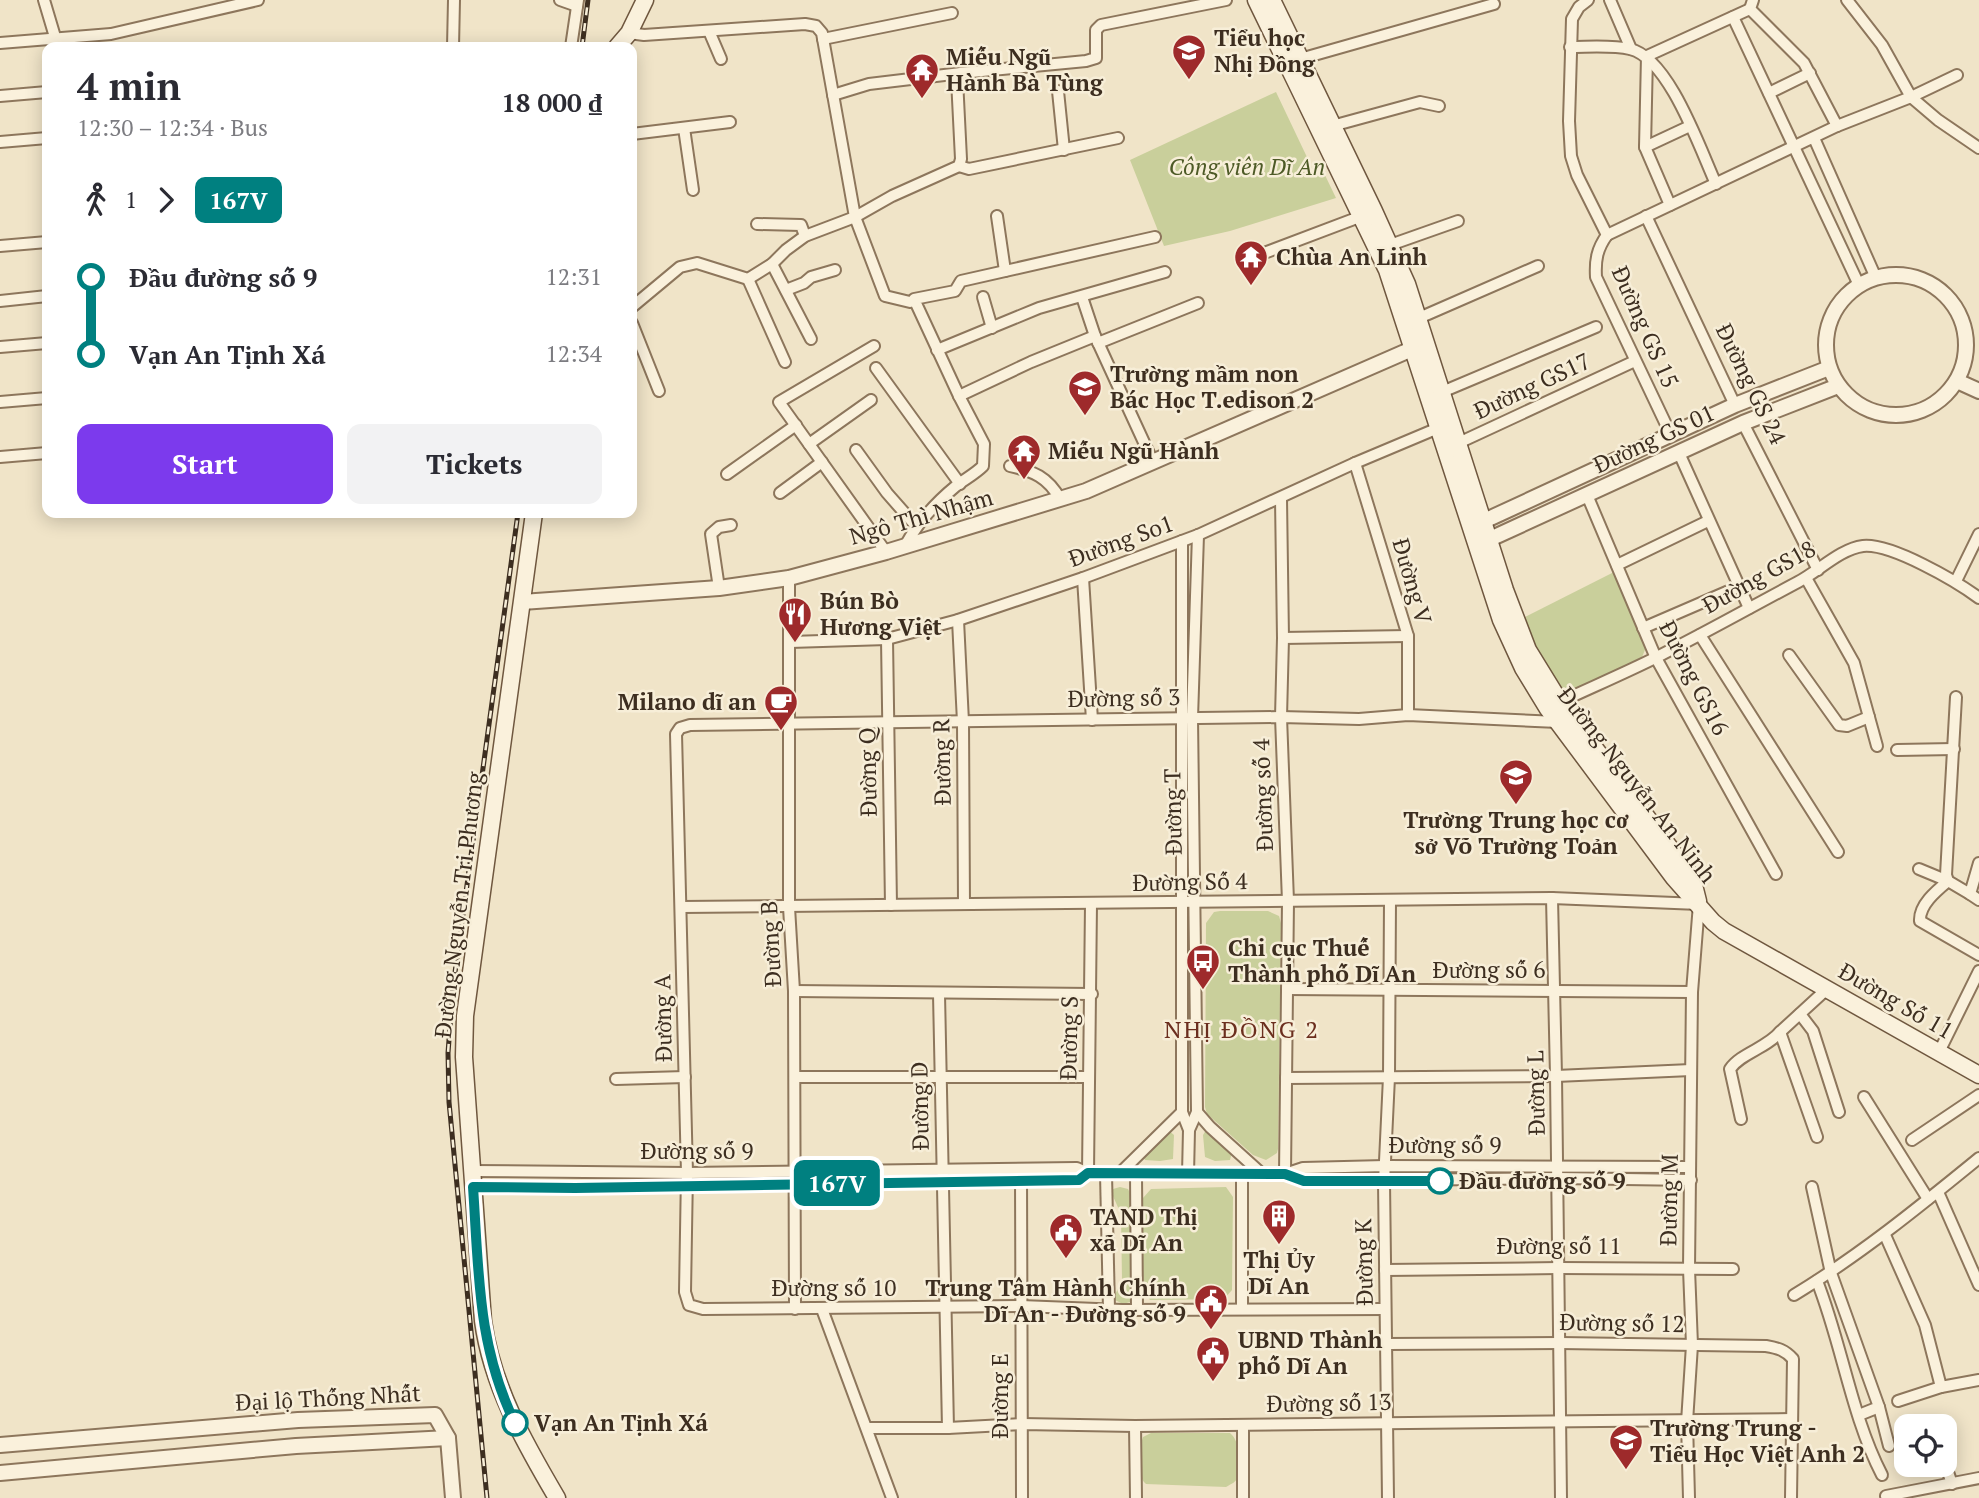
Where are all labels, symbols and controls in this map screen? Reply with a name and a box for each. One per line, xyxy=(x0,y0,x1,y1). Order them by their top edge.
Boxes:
place label: Tiểu học Nhị Đồng xyxy=(1214,22,1316,79)
school or university icon: Tiểu học Nhị Đồng xyxy=(1170,32,1208,81)
place label: Miếu Ngũ Hành Bà Tùng xyxy=(946,41,1104,98)
temple icon: Miếu Ngũ Hành Bà Tùng xyxy=(903,51,941,100)
text: 4 min xyxy=(77,61,181,111)
text: 18 000 ₫ xyxy=(501,85,602,119)
text: 12:30 – 12:34 · Bus xyxy=(77,112,268,143)
park label: Công viên Dĩ An xyxy=(1169,151,1325,182)
icon: walk xyxy=(77,181,115,219)
icon: forward xyxy=(147,181,185,219)
text: 1 xyxy=(125,184,137,215)
text: 167V xyxy=(209,184,268,216)
temple icon: Chùa An Linh xyxy=(1232,238,1270,287)
place label: Chùa An Linh xyxy=(1276,241,1427,272)
text: Đầu đường số 9 xyxy=(129,260,317,294)
text: 12:31 xyxy=(545,261,602,292)
street label: Đường GS 15 xyxy=(1605,261,1686,393)
street label: Đường GS 24 xyxy=(1709,318,1794,450)
text: Vạn An Tịnh Xá xyxy=(129,337,326,371)
text: 12:34 xyxy=(545,338,602,369)
street label: Đường GS17 xyxy=(1469,345,1595,426)
place label: Trường mầm non Bác Học T.edison 2 xyxy=(1110,358,1314,415)
school or university icon: Trường mầm non Bác Học T.edison 2 xyxy=(1066,368,1104,417)
street label: Đường GS 01 xyxy=(1588,397,1719,480)
button: Start xyxy=(77,424,333,504)
button: Tickets xyxy=(347,424,602,504)
temple icon: Miếu Ngũ Hành xyxy=(1005,432,1043,481)
place label: Miếu Ngũ Hành xyxy=(1048,435,1220,466)
street label: Ngô Thì Nhậm xyxy=(846,481,996,552)
street label: Đường So1 xyxy=(1064,507,1178,574)
street label: Đường GS18 xyxy=(1697,533,1821,620)
street label: Đường V xyxy=(1386,535,1439,627)
place label: Bún Bò Hương Việt xyxy=(820,585,942,642)
restaurant icon: Bún Bò Hương Việt xyxy=(776,595,814,644)
street label: Đường GS16 xyxy=(1652,615,1737,740)
street label: Đường Nguyễn An Ninh xyxy=(1551,680,1724,890)
street label: Đường số 3 xyxy=(1067,681,1181,714)
cafe icon: Milano dĩ an xyxy=(762,683,800,732)
place label: Milano dĩ an xyxy=(618,686,756,717)
street label: Đường R xyxy=(925,718,958,806)
street label: Đường Q xyxy=(851,726,884,817)
street label: Đường số 4 xyxy=(1245,737,1280,852)
school or university icon: Trường Trung học cơ sở Võ Trường Toản xyxy=(1497,757,1535,806)
street label: Đường T xyxy=(1156,768,1189,856)
street label: Đường Nguyễn Tri Phương xyxy=(427,769,490,1040)
place label: Trường Trung học cơ sở Võ Trường Toản xyxy=(1403,804,1629,861)
street label: Đường Số 4 xyxy=(1132,865,1249,898)
street label: Đường B xyxy=(753,900,788,988)
place label: Chi cục Thuế Thành phố Dĩ An xyxy=(1228,932,1416,989)
bus stop icon: Chi cục Thuế Thành phố Dĩ An xyxy=(1184,942,1222,991)
street label: Đường số 6 xyxy=(1433,954,1545,985)
street label: Đường Số 11 xyxy=(1833,955,1959,1046)
street label: Đường A xyxy=(646,974,679,1062)
street label: Đường S xyxy=(1052,995,1085,1081)
district label: NHỊ ĐỒNG 2 xyxy=(1164,1013,1320,1045)
street label: Đường L xyxy=(1519,1050,1552,1136)
street label: Đường D xyxy=(903,1061,936,1151)
street label: Đường số 9 xyxy=(1389,1129,1501,1160)
street label: Đường số 9 xyxy=(641,1135,753,1166)
street label: Đường M xyxy=(1652,1154,1685,1246)
line badge: 167V xyxy=(788,1160,886,1206)
place label: Đầu đường số 9 xyxy=(1459,1165,1626,1196)
text: 167V xyxy=(808,1167,866,1199)
marker: Đầu đường số 9 xyxy=(1427,1168,1453,1194)
building icon: Thị Ủy Dĩ An xyxy=(1260,1197,1298,1246)
place label: TAND Thị xã Dĩ An xyxy=(1090,1201,1198,1258)
public building icon: TAND Thị xã Dĩ An xyxy=(1047,1211,1085,1260)
street label: Đường K xyxy=(1347,1218,1380,1306)
street label: Đường số 11 xyxy=(1496,1230,1622,1261)
place label: Thị Ủy Dĩ An xyxy=(1243,1244,1316,1301)
street label: Đường số 10 xyxy=(771,1272,897,1303)
place label: Trung Tâm Hành Chính Dĩ An - Đường số 9 xyxy=(925,1272,1186,1329)
public building icon: Trung Tâm Hành Chính Dĩ An - Đường số 9 xyxy=(1192,1282,1230,1331)
street label: Đường số 12 xyxy=(1559,1306,1685,1339)
place label: UBND Thành phố Dĩ An xyxy=(1238,1324,1383,1381)
public building icon: UBND Thành phố Dĩ An xyxy=(1194,1334,1232,1383)
street label: Đường E xyxy=(984,1353,1015,1439)
street label: Đại lộ Thống Nhất xyxy=(235,1377,422,1418)
street label: Đường số 13 xyxy=(1266,1386,1392,1419)
place label: Vạn An Tịnh Xá xyxy=(534,1407,708,1438)
marker: Vạn An Tịnh Xá xyxy=(502,1410,528,1436)
place label: Trường Trung - Tiểu Học Việt Anh 2 xyxy=(1650,1412,1865,1469)
map controls xyxy=(1894,1414,1957,1477)
button: locate xyxy=(1894,1414,1957,1477)
school or university icon: Trường Trung - Tiểu Học Việt Anh 2 xyxy=(1607,1422,1645,1471)

